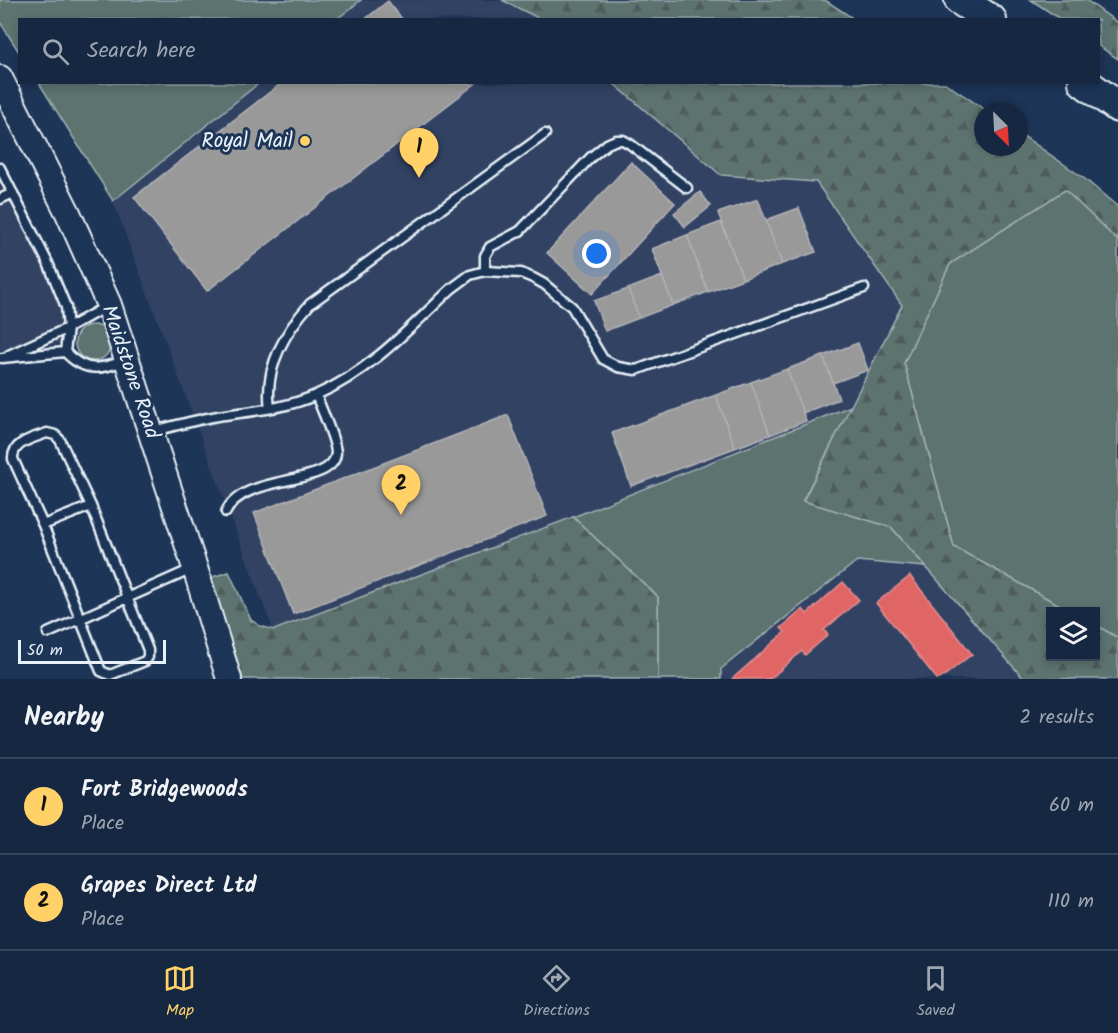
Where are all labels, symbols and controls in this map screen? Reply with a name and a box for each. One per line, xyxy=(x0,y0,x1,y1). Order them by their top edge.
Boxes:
search box xyxy=(18,18,1100,84)
text: Search here xyxy=(87,34,195,69)
icon: search xyxy=(39,35,72,68)
north arrow xyxy=(974,102,1028,156)
place label: Royal Mail xyxy=(201,125,293,158)
pin: 1 xyxy=(400,128,438,178)
marker: Royal Mail xyxy=(298,134,312,148)
your location xyxy=(582,239,611,268)
street label: Maidstone Road xyxy=(92,301,169,444)
pin: 2 xyxy=(382,466,420,515)
map controls xyxy=(1046,607,1100,661)
button: layers xyxy=(1046,607,1100,661)
scale bar xyxy=(18,637,166,664)
text: 50 m xyxy=(27,638,63,663)
text: Nearby xyxy=(24,697,104,739)
text: 2 results xyxy=(1019,702,1094,734)
text: Fort Bridgewoods xyxy=(81,773,248,808)
text: 1 xyxy=(40,790,47,822)
text: 60 m xyxy=(1049,790,1094,822)
text: Place xyxy=(81,808,124,840)
text: Grapes Direct Ltd xyxy=(81,869,257,904)
text: 2 xyxy=(38,886,49,918)
text: 110 m xyxy=(1048,886,1094,918)
text: Place xyxy=(81,904,124,936)
tab: Map xyxy=(163,962,196,1023)
tab: Directions xyxy=(523,962,590,1023)
tab: Saved xyxy=(917,962,955,1023)

